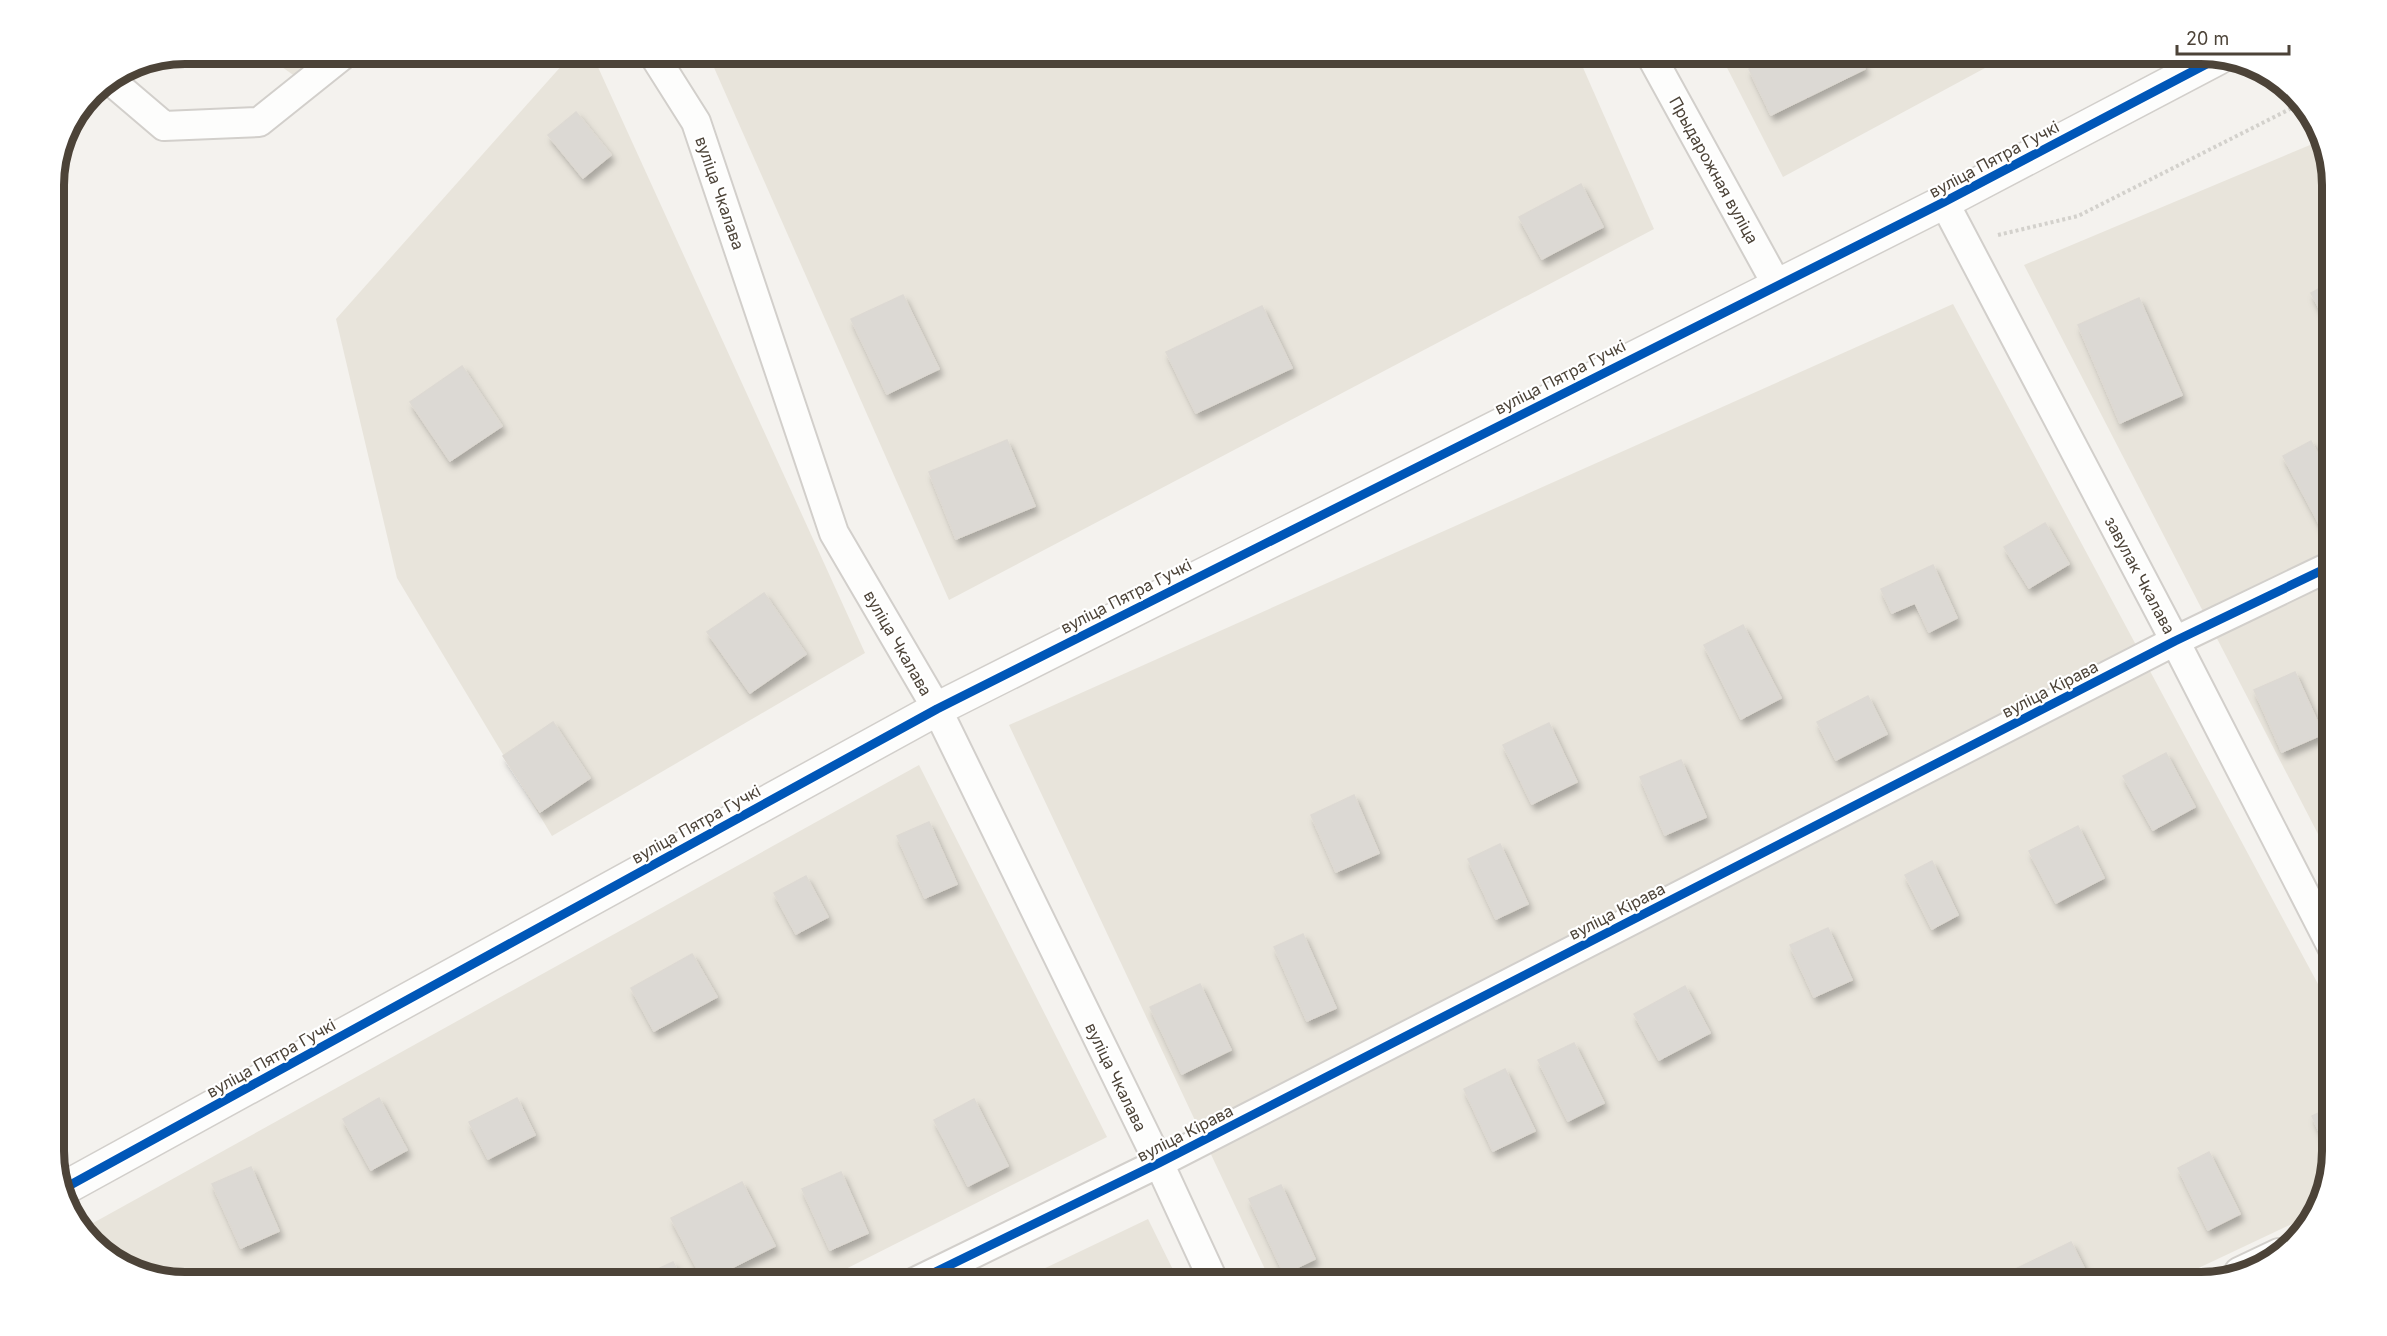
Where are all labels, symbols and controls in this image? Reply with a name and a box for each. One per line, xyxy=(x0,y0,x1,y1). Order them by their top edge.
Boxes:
scale bar xyxy=(2177,18,2290,56)
text: 20 m xyxy=(2186,28,2229,49)
street label: Прыдарожная вуліца xyxy=(1665,93,1763,247)
street label: вуліца Пятра Гучкі xyxy=(1926,116,2062,202)
street label: вуліца Чкалава xyxy=(691,134,749,252)
street label: вуліца Пятра Гучкі xyxy=(1491,335,1629,419)
street label: завулак Чкалава xyxy=(2101,513,2179,637)
street label: вуліца Пятра Гучкі xyxy=(1057,554,1195,638)
street label: вуліца Чкалава xyxy=(860,587,936,699)
street label: вуліца Кірава xyxy=(1999,656,2101,722)
street label: вуліца Пятра Гучкі xyxy=(628,780,764,868)
street label: вуліца Кірава xyxy=(1566,878,1668,944)
street label: вуліца Пятра Гучкі xyxy=(203,1014,339,1102)
street label: вуліца Чкалава xyxy=(1081,1019,1151,1135)
street label: вуліца Кірава xyxy=(1134,1100,1236,1166)

